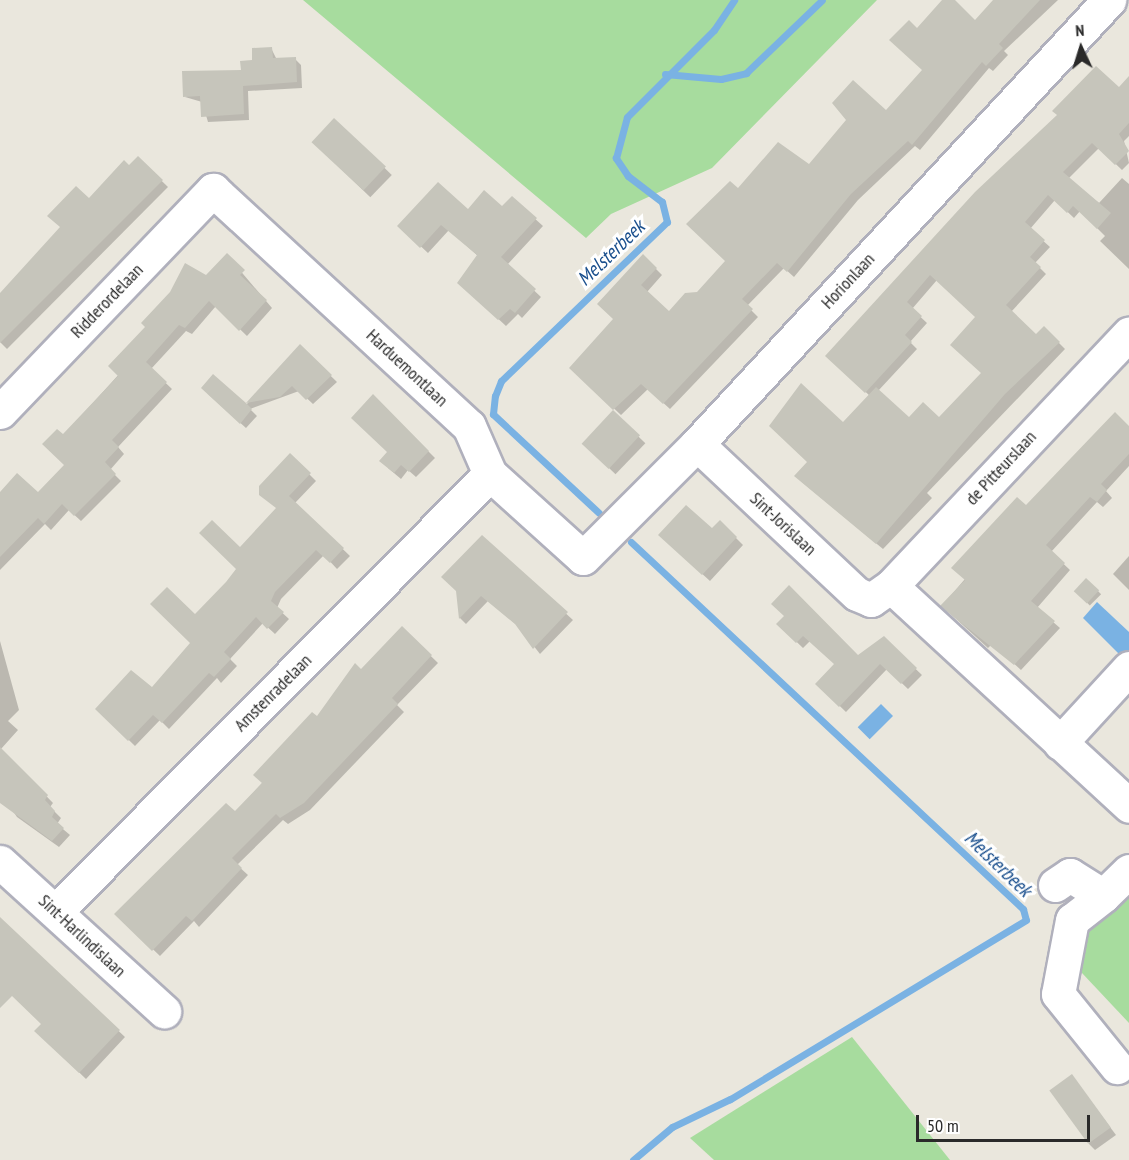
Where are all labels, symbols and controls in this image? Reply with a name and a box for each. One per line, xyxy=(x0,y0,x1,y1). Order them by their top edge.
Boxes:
north arrow xyxy=(1051,18,1111,78)
text: N xyxy=(1075,20,1085,40)
water label: Melsterbeek xyxy=(572,215,650,291)
street label: Horionlaan xyxy=(817,249,879,313)
street label: Ridderordelaan xyxy=(66,259,148,343)
street label: Harduemontlaan xyxy=(362,325,452,411)
street label: de Pitteurslaan xyxy=(961,426,1041,510)
street label: Sint-Jorislaan xyxy=(745,488,821,560)
street label: Amstenradelaan xyxy=(230,650,316,736)
water label: Melsterbeek xyxy=(959,826,1037,902)
street label: Sint-Harlindislaan xyxy=(34,890,130,982)
scale bar xyxy=(919,1103,1093,1141)
text: 50 m xyxy=(927,1114,959,1137)

